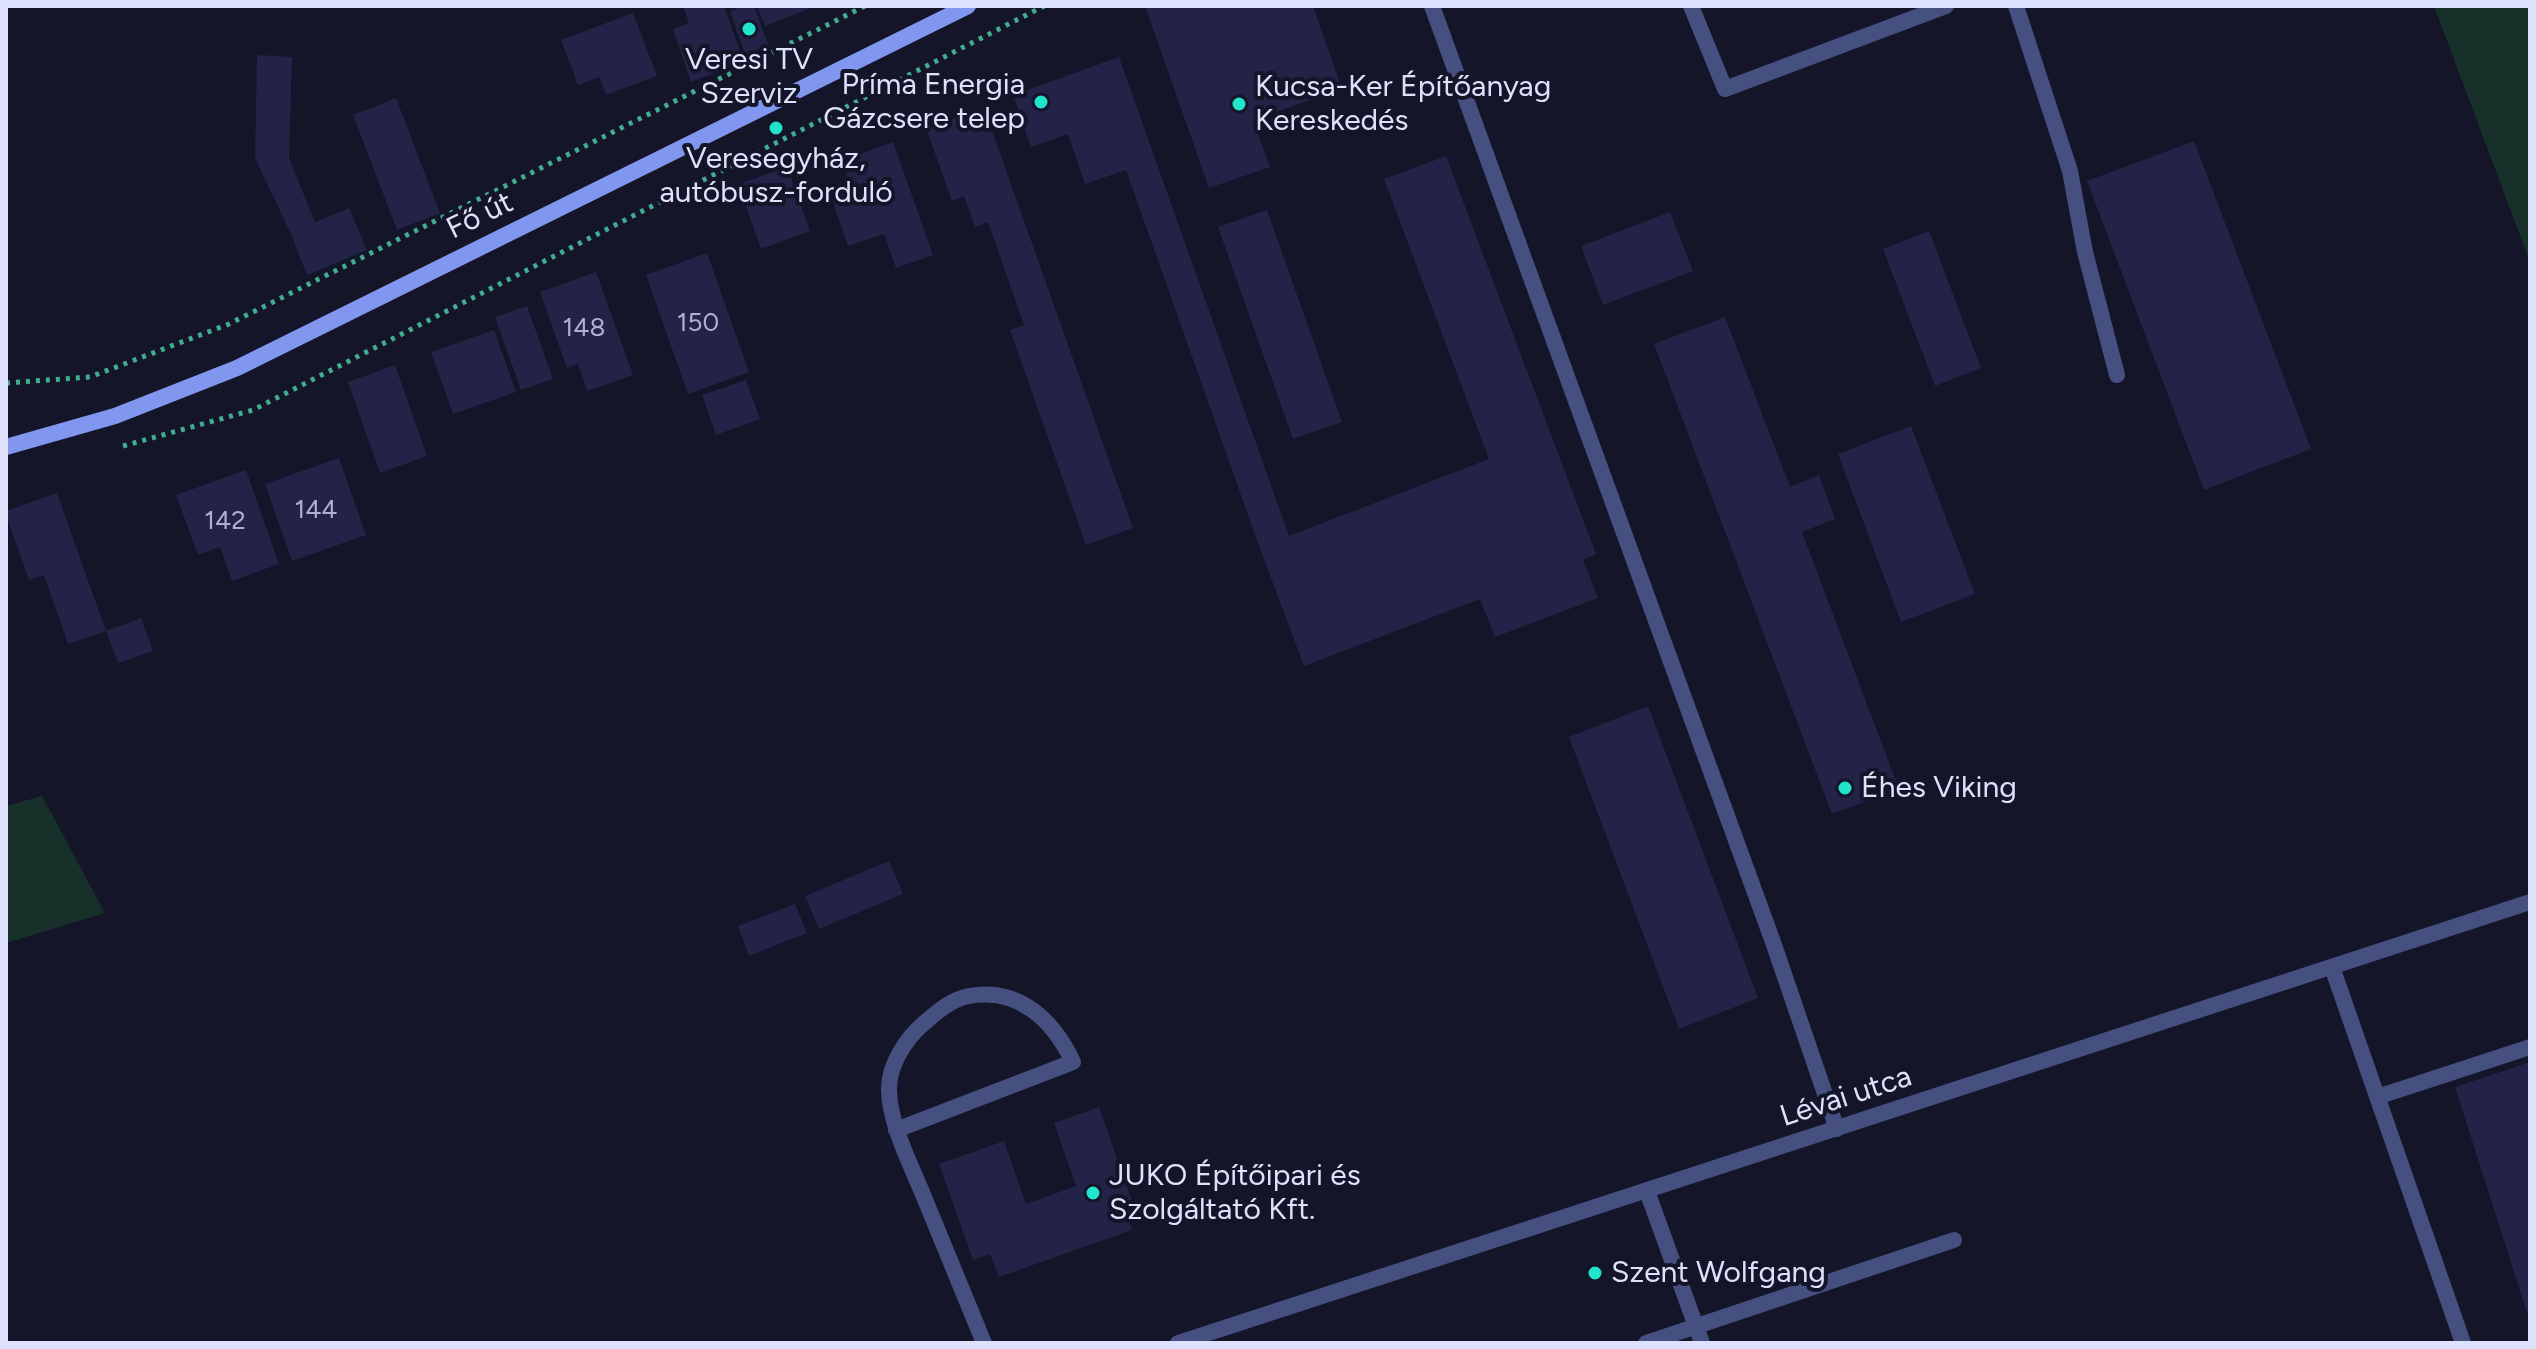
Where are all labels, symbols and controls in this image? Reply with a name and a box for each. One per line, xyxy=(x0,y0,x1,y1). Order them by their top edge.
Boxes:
marker: Veresi TV Szerviz xyxy=(740,20,758,38)
place label: Veresi TV Szerviz xyxy=(685,42,813,112)
place label: Príma Energia Gázcsere telep xyxy=(823,67,1025,138)
place label: Kucsa-Ker Építőanyag Kereskedés xyxy=(1255,69,1551,140)
marker: Príma Energia Gázcsere telep xyxy=(1032,93,1050,111)
marker: Kucsa-Ker Építőanyag Kereskedés xyxy=(1230,95,1248,113)
marker: Veresegyház, autóbusz-forduló xyxy=(767,119,785,137)
place label: Veresegyház, autóbusz-forduló xyxy=(659,141,893,212)
street label: Fő út xyxy=(441,185,519,247)
house number: 150 xyxy=(677,307,719,339)
house number: 148 xyxy=(563,312,605,344)
house number: 144 xyxy=(294,494,338,526)
house number: 142 xyxy=(204,505,246,537)
place label: Éhes Viking xyxy=(1861,770,2017,806)
marker: Éhes Viking xyxy=(1836,779,1854,797)
street label: Lévai utca xyxy=(1776,1059,1916,1135)
place label: JUKO Építőipari és Szolgáltató Kft. xyxy=(1109,1158,1361,1228)
marker: JUKO Építőipari és Szolgáltató Kft. xyxy=(1084,1184,1102,1202)
place label: Szent Wolfgang xyxy=(1611,1255,1826,1291)
marker: Szent Wolfgang xyxy=(1586,1264,1604,1282)

